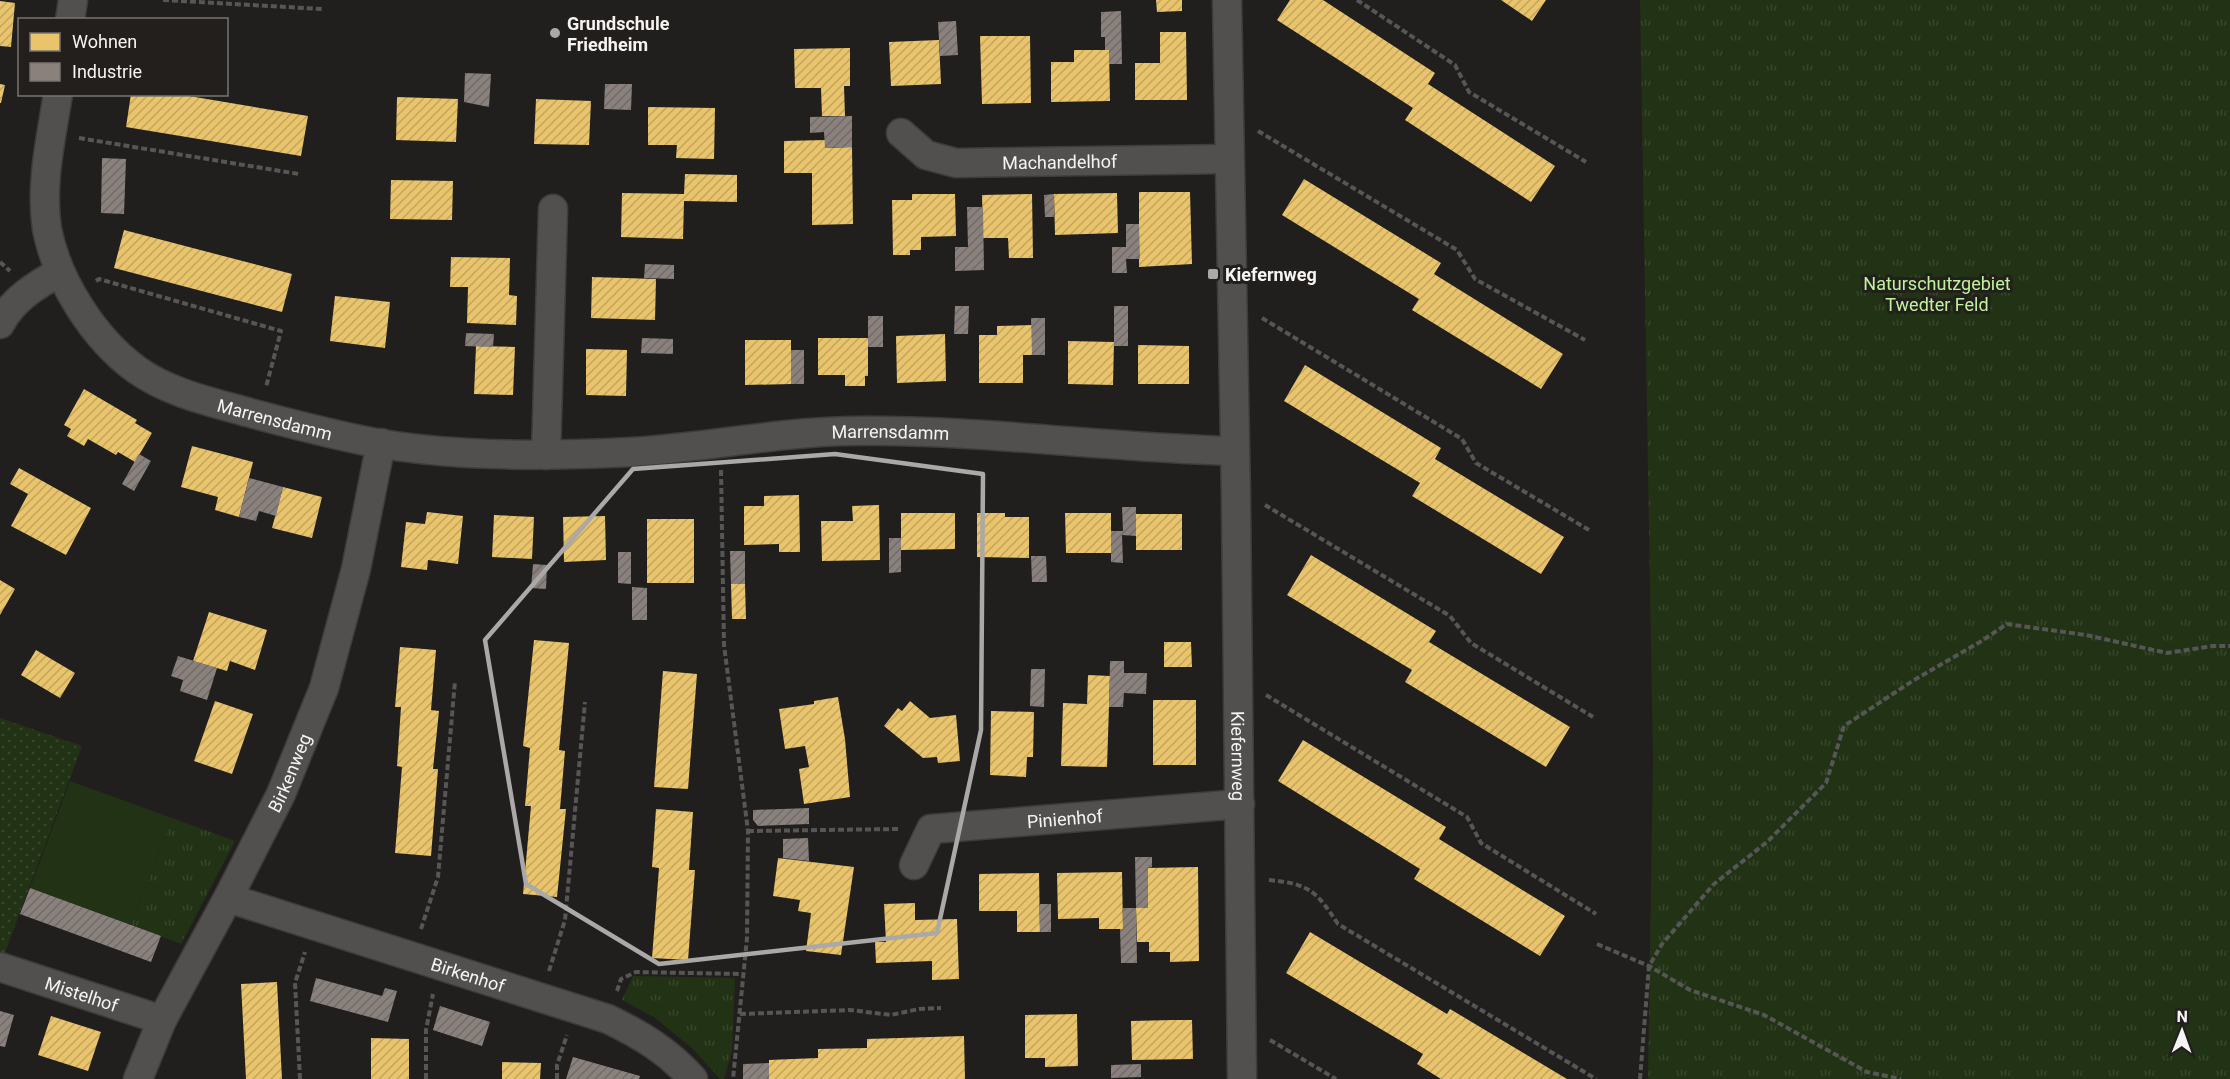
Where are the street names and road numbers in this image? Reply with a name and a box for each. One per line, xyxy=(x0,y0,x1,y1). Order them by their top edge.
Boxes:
street label: Machandelhof xyxy=(1002,150,1118,173)
street label: Marrensdamm xyxy=(215,394,334,444)
street label: Marrensdamm xyxy=(831,420,950,443)
street label: Kiefernweg xyxy=(1228,711,1250,801)
street label: Birkenweg xyxy=(263,730,315,816)
street label: Pinienhof xyxy=(1026,805,1104,832)
street label: Birkenhof xyxy=(428,953,509,996)
street label: Mistelhof xyxy=(43,972,122,1016)

